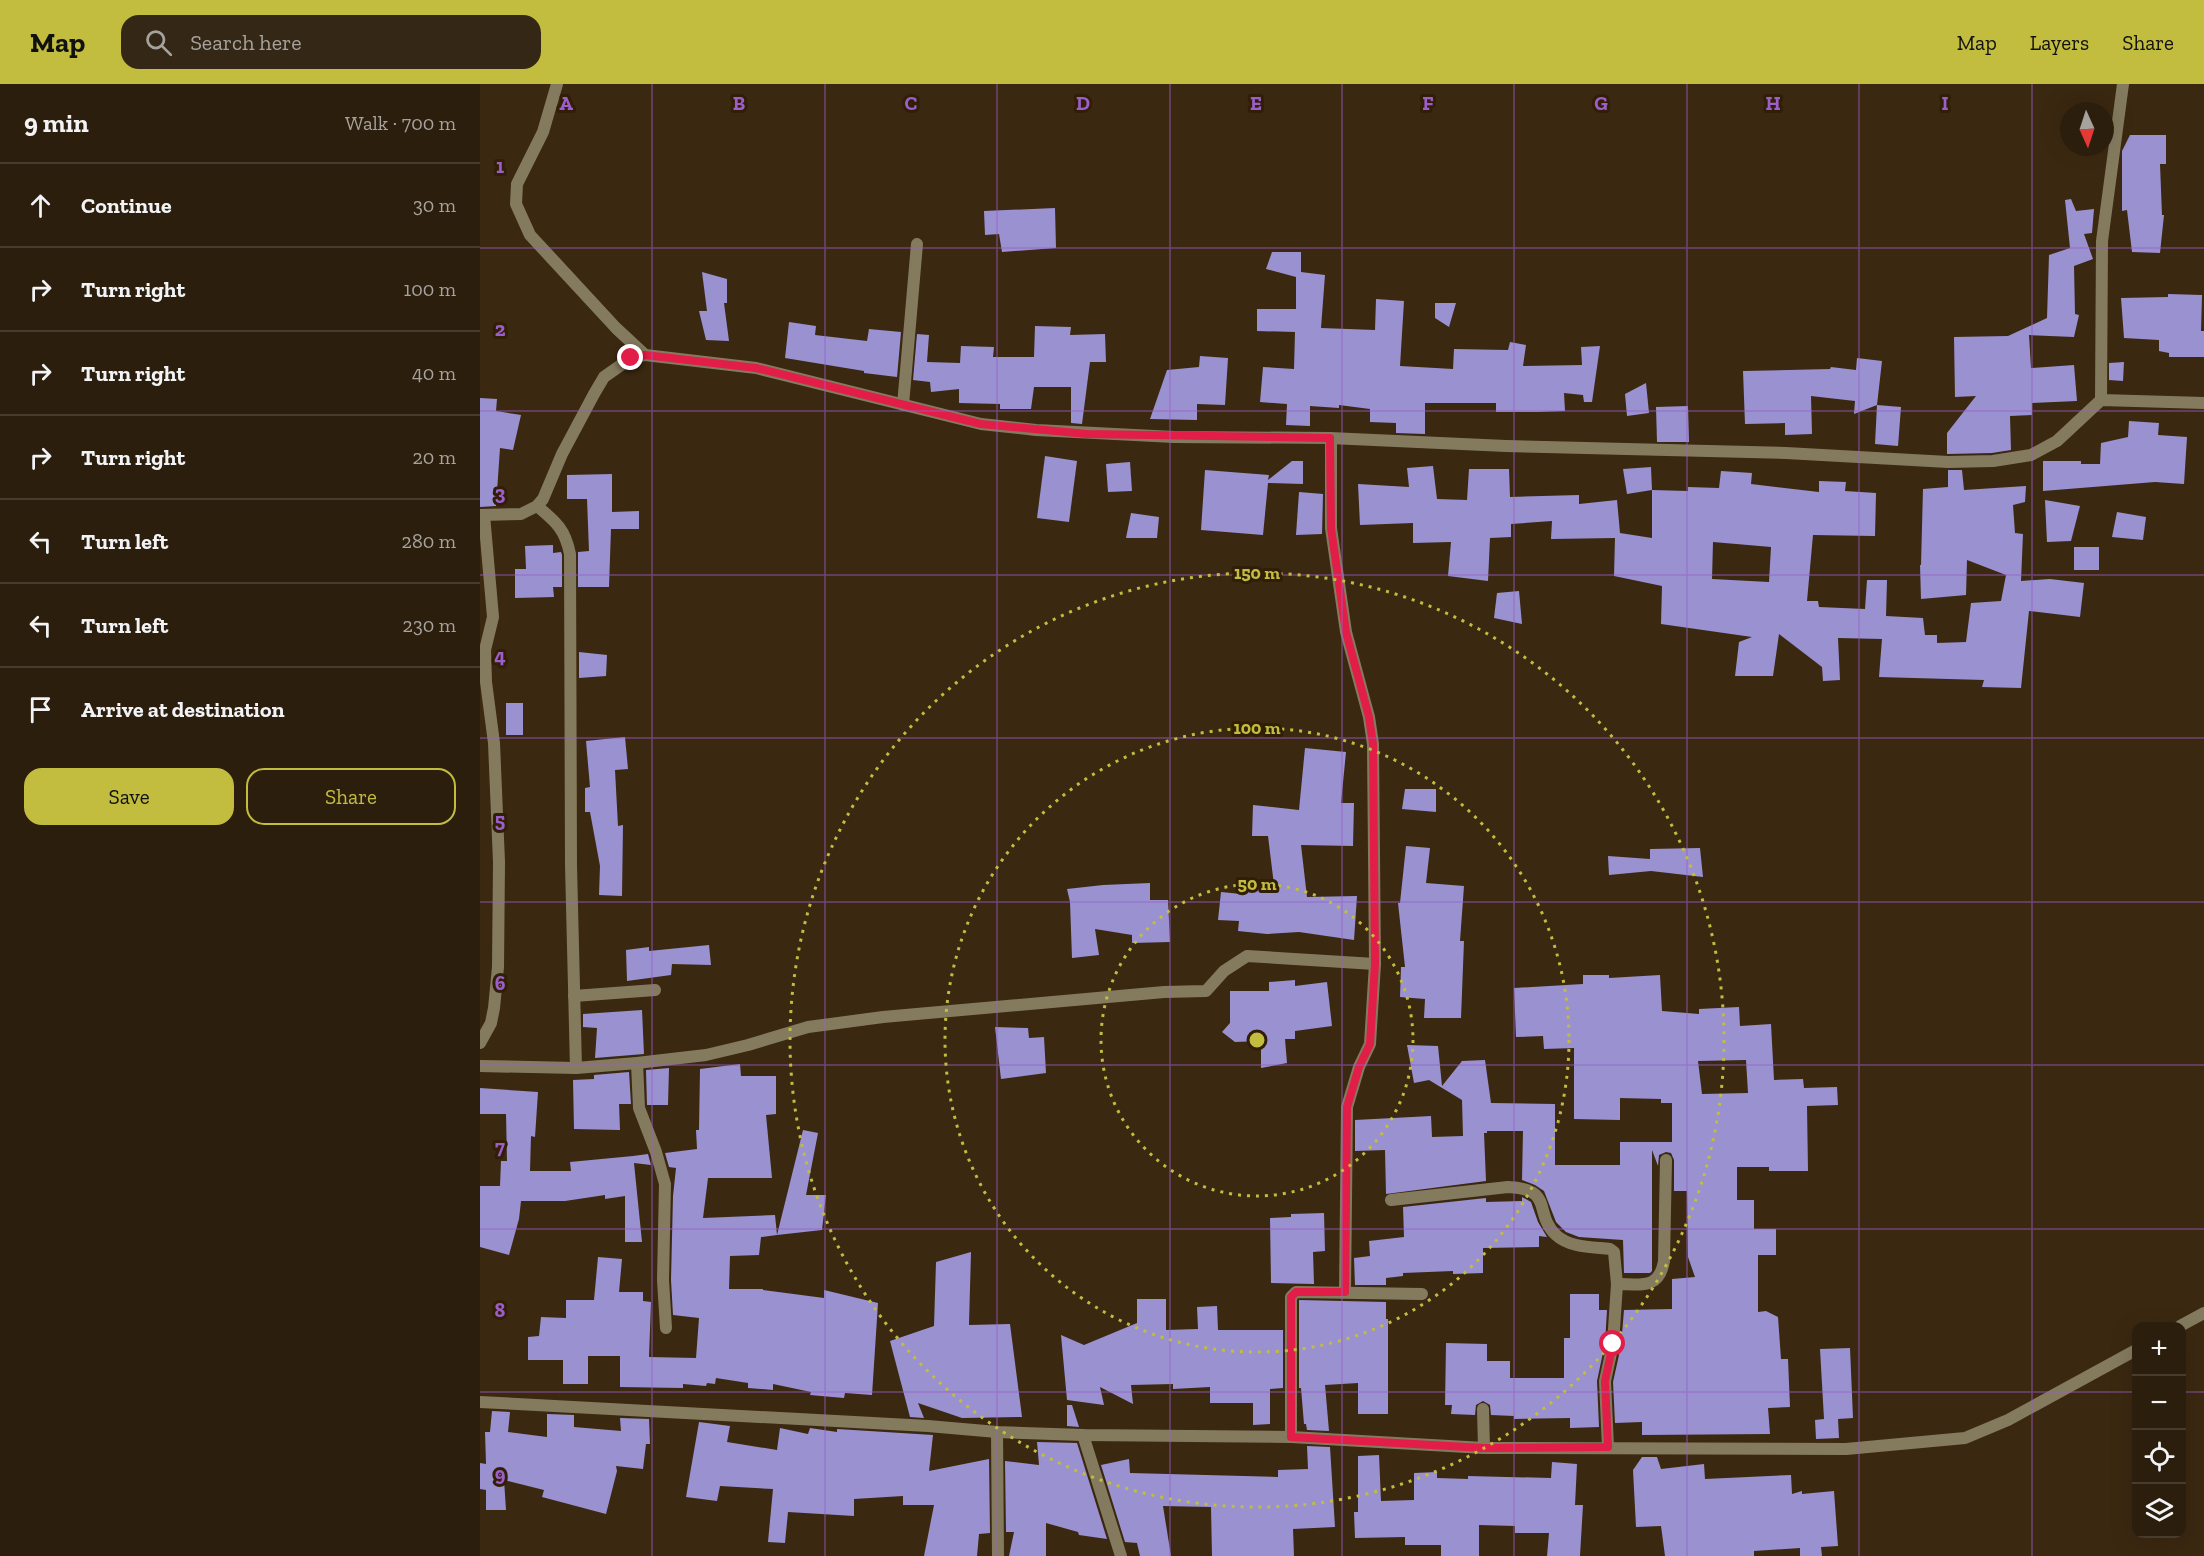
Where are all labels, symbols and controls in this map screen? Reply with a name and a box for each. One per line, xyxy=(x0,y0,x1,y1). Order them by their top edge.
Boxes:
search box xyxy=(121,15,541,69)
text: Map xyxy=(30,26,85,59)
icon: search xyxy=(142,26,175,59)
text: Search here xyxy=(190,29,302,56)
text: Map xyxy=(1957,30,1997,55)
text: Layers xyxy=(2030,30,2089,55)
text: Share xyxy=(2122,30,2174,55)
text: A xyxy=(559,91,573,115)
text: B xyxy=(733,91,745,115)
text: C xyxy=(905,91,918,115)
text: D xyxy=(1076,91,1090,115)
text: E xyxy=(1250,91,1262,115)
text: F xyxy=(1422,91,1434,115)
text: G xyxy=(1594,91,1608,115)
text: H xyxy=(1765,91,1781,115)
text: I xyxy=(1941,91,1949,115)
north arrow xyxy=(2060,102,2114,156)
text: 9 min xyxy=(24,107,89,139)
text: Walk · 700 m xyxy=(345,111,456,135)
text: 1 xyxy=(496,154,504,178)
icon: ahead xyxy=(24,189,57,222)
text: Continue xyxy=(81,192,172,219)
text: 30 m xyxy=(413,193,456,217)
icon: right xyxy=(24,273,57,306)
text: Turn right xyxy=(81,276,185,303)
text: 100 m xyxy=(403,277,456,301)
text: 2 xyxy=(495,317,506,341)
route end xyxy=(617,344,643,370)
icon: right xyxy=(24,357,57,390)
text: Turn right xyxy=(81,360,185,387)
text: 40 m xyxy=(412,361,456,385)
icon: right xyxy=(24,441,57,474)
text: Turn right xyxy=(81,444,185,471)
text: 20 m xyxy=(412,445,456,469)
text: 3 xyxy=(495,481,506,505)
icon: left xyxy=(24,525,57,558)
text: Turn left xyxy=(81,528,168,555)
text: 280 m xyxy=(402,529,456,553)
text: 150 m xyxy=(1234,562,1280,584)
icon: left xyxy=(24,609,57,642)
text: Turn left xyxy=(81,612,168,639)
text: 230 m xyxy=(403,613,456,637)
text: 4 xyxy=(494,644,506,668)
icon: arrive xyxy=(24,693,57,726)
text: Arrive at destination xyxy=(81,696,284,723)
text: 100 m xyxy=(1233,717,1281,739)
button: Save xyxy=(24,768,234,825)
button: Share xyxy=(246,768,456,825)
text: 5 xyxy=(495,808,505,832)
text: 50 m xyxy=(1238,873,1277,895)
text: 6 xyxy=(495,971,506,995)
centre of rings xyxy=(1247,1030,1267,1050)
text: 7 xyxy=(495,1135,505,1159)
text: 8 xyxy=(495,1298,506,1322)
map controls xyxy=(2132,1322,2186,1538)
button: + xyxy=(2132,1322,2186,1376)
route start xyxy=(1599,1330,1625,1356)
button: − xyxy=(2132,1376,2186,1430)
button: locate xyxy=(2132,1430,2186,1484)
text: 9 xyxy=(495,1462,506,1486)
button: layers xyxy=(2132,1484,2186,1538)

